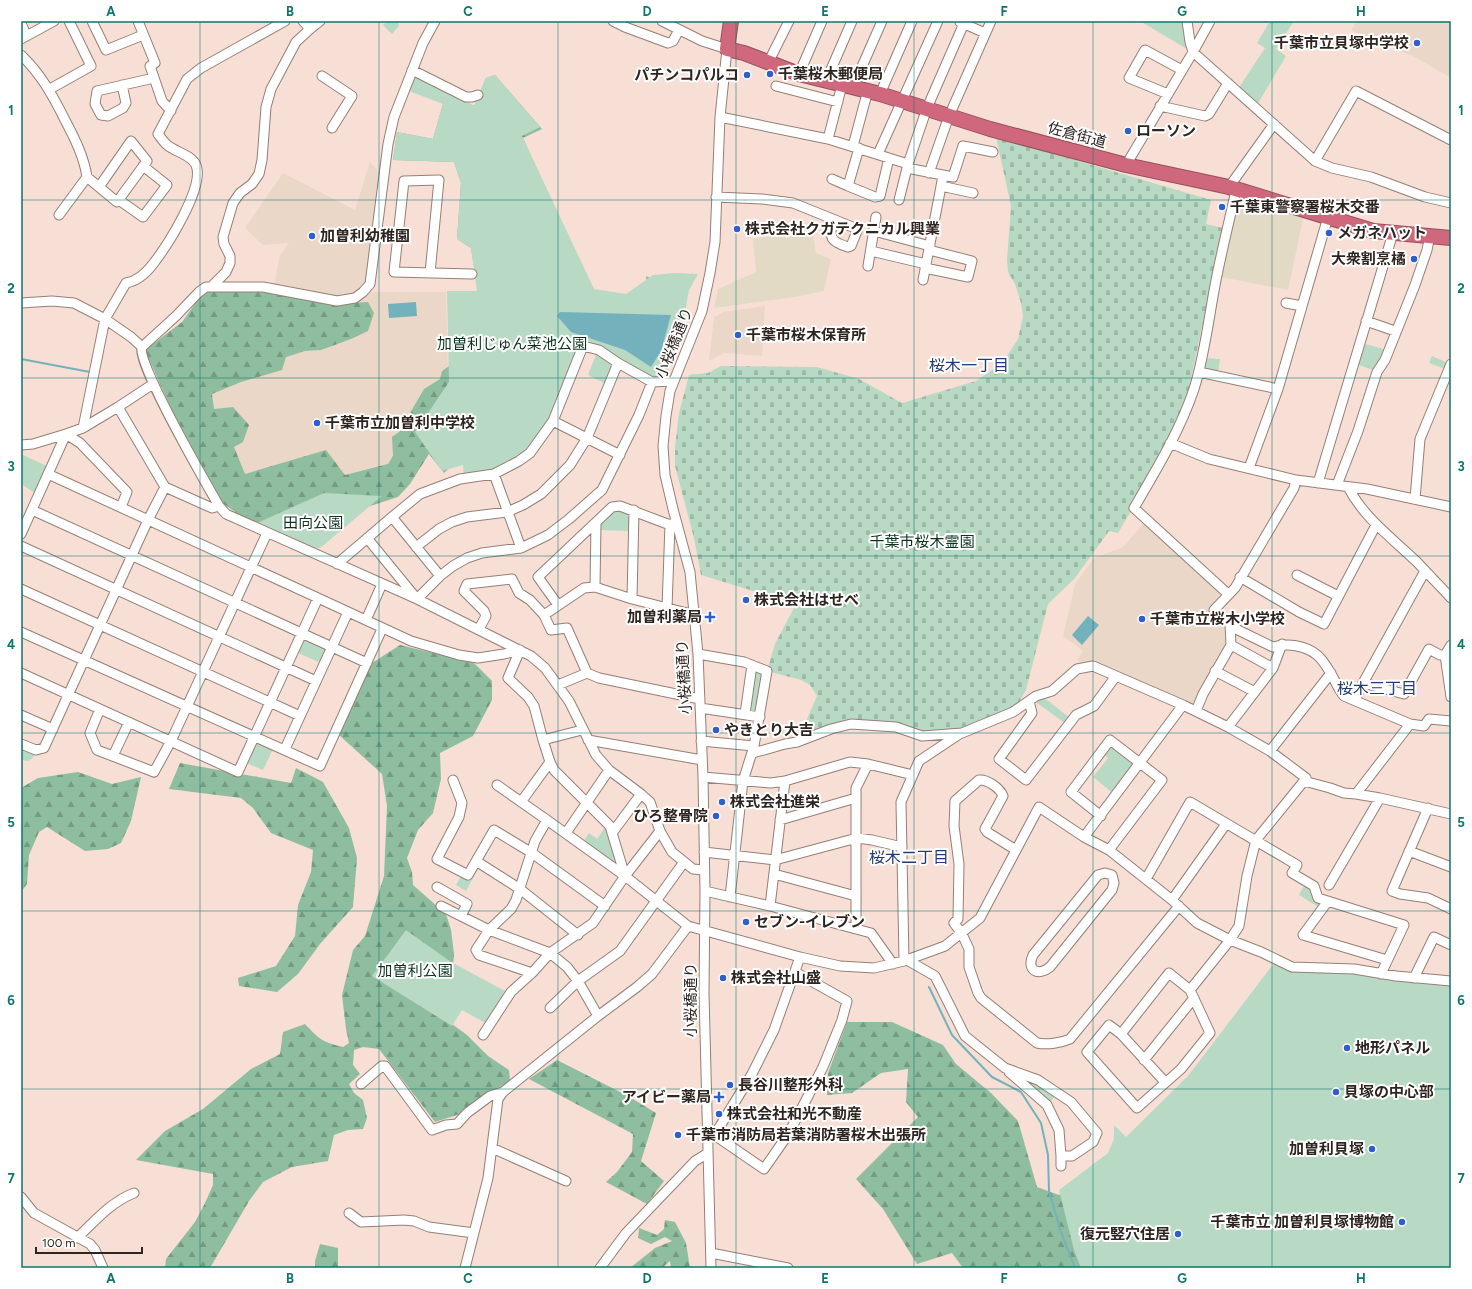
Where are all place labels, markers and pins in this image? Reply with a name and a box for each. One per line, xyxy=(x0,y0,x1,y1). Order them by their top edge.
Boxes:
place label: 千葉市立貝塚中学校 xyxy=(1274,34,1409,52)
marker: 千葉市立貝塚中学校 xyxy=(1412,38,1422,48)
place label: 千葉桜木郵便局 xyxy=(778,65,883,83)
place label: パチンコパルコ xyxy=(634,66,739,84)
marker: 千葉桜木郵便局 xyxy=(765,69,775,79)
marker: パチンコパルコ xyxy=(742,70,752,80)
place label: ローソン xyxy=(1136,122,1196,140)
marker: ローソン xyxy=(1123,126,1133,136)
place label: 千葉東警察署桜木交番 xyxy=(1230,198,1380,216)
marker: 千葉東警察署桜木交番 xyxy=(1217,202,1227,212)
place label: 株式会社クガテクニカル興業 xyxy=(745,220,940,238)
marker: 株式会社クガテクニカル興業 xyxy=(732,224,742,234)
place label: メガネハット xyxy=(1337,224,1427,242)
place label: 加曽利幼稚園 xyxy=(320,227,410,245)
marker: メガネハット xyxy=(1324,228,1334,238)
marker: 加曽利幼稚園 xyxy=(307,231,317,241)
place label: 大衆割烹橘 xyxy=(1331,250,1406,268)
marker: 大衆割烹橘 xyxy=(1409,254,1419,264)
place label: 千葉市桜木保育所 xyxy=(746,326,866,344)
marker: 千葉市桜木保育所 xyxy=(733,330,743,340)
place label: 千葉市立加曽利中学校 xyxy=(325,414,475,432)
marker: 千葉市立加曽利中学校 xyxy=(312,418,322,428)
place label: 株式会社はせべ xyxy=(754,591,859,609)
marker: 株式会社はせべ xyxy=(741,595,751,605)
place label: 加曽利薬局 xyxy=(627,608,702,626)
place label: 千葉市立桜木小学校 xyxy=(1150,610,1285,628)
marker: 加曽利薬局 xyxy=(705,612,715,622)
marker: 千葉市立桜木小学校 xyxy=(1137,614,1147,624)
place label: やきとり大吉 xyxy=(724,721,814,739)
marker: やきとり大吉 xyxy=(711,725,721,735)
place label: 株式会社進栄 xyxy=(730,793,820,811)
marker: 株式会社進栄 xyxy=(717,797,727,807)
place label: ひろ整骨院 xyxy=(633,807,708,825)
marker: ひろ整骨院 xyxy=(711,811,721,821)
place label: セブン-イレブン xyxy=(754,913,865,931)
marker: セブン-イレブン xyxy=(741,917,751,927)
place label: 株式会社山盛 xyxy=(731,969,821,987)
marker: 株式会社山盛 xyxy=(718,973,728,983)
place label: 地形パネル xyxy=(1355,1039,1430,1057)
marker: 地形パネル xyxy=(1342,1043,1352,1053)
place label: 長谷川整形外科 xyxy=(738,1076,843,1094)
marker: 長谷川整形外科 xyxy=(725,1080,735,1090)
place label: 貝塚の中心部 xyxy=(1344,1083,1434,1101)
marker: 貝塚の中心部 xyxy=(1331,1087,1341,1097)
place label: アイビー薬局 xyxy=(622,1088,711,1106)
marker: アイビー薬局 xyxy=(714,1092,724,1102)
place label: 株式会社和光不動産 xyxy=(727,1105,862,1123)
marker: 株式会社和光不動産 xyxy=(714,1109,724,1119)
place label: 千葉市消防局若葉消防署桜木出張所 xyxy=(686,1126,926,1144)
marker: 千葉市消防局若葉消防署桜木出張所 xyxy=(673,1130,683,1140)
place label: 加曽利貝塚 xyxy=(1289,1140,1364,1158)
marker: 加曽利貝塚 xyxy=(1367,1144,1377,1154)
place label: 千葉市立 加曽利貝塚博物館 xyxy=(1210,1213,1394,1231)
marker: 千葉市立 加曽利貝塚博物館 xyxy=(1397,1217,1407,1227)
place label: 復元竪穴住居 xyxy=(1080,1225,1170,1243)
marker: 復元竪穴住居 xyxy=(1173,1229,1183,1239)

